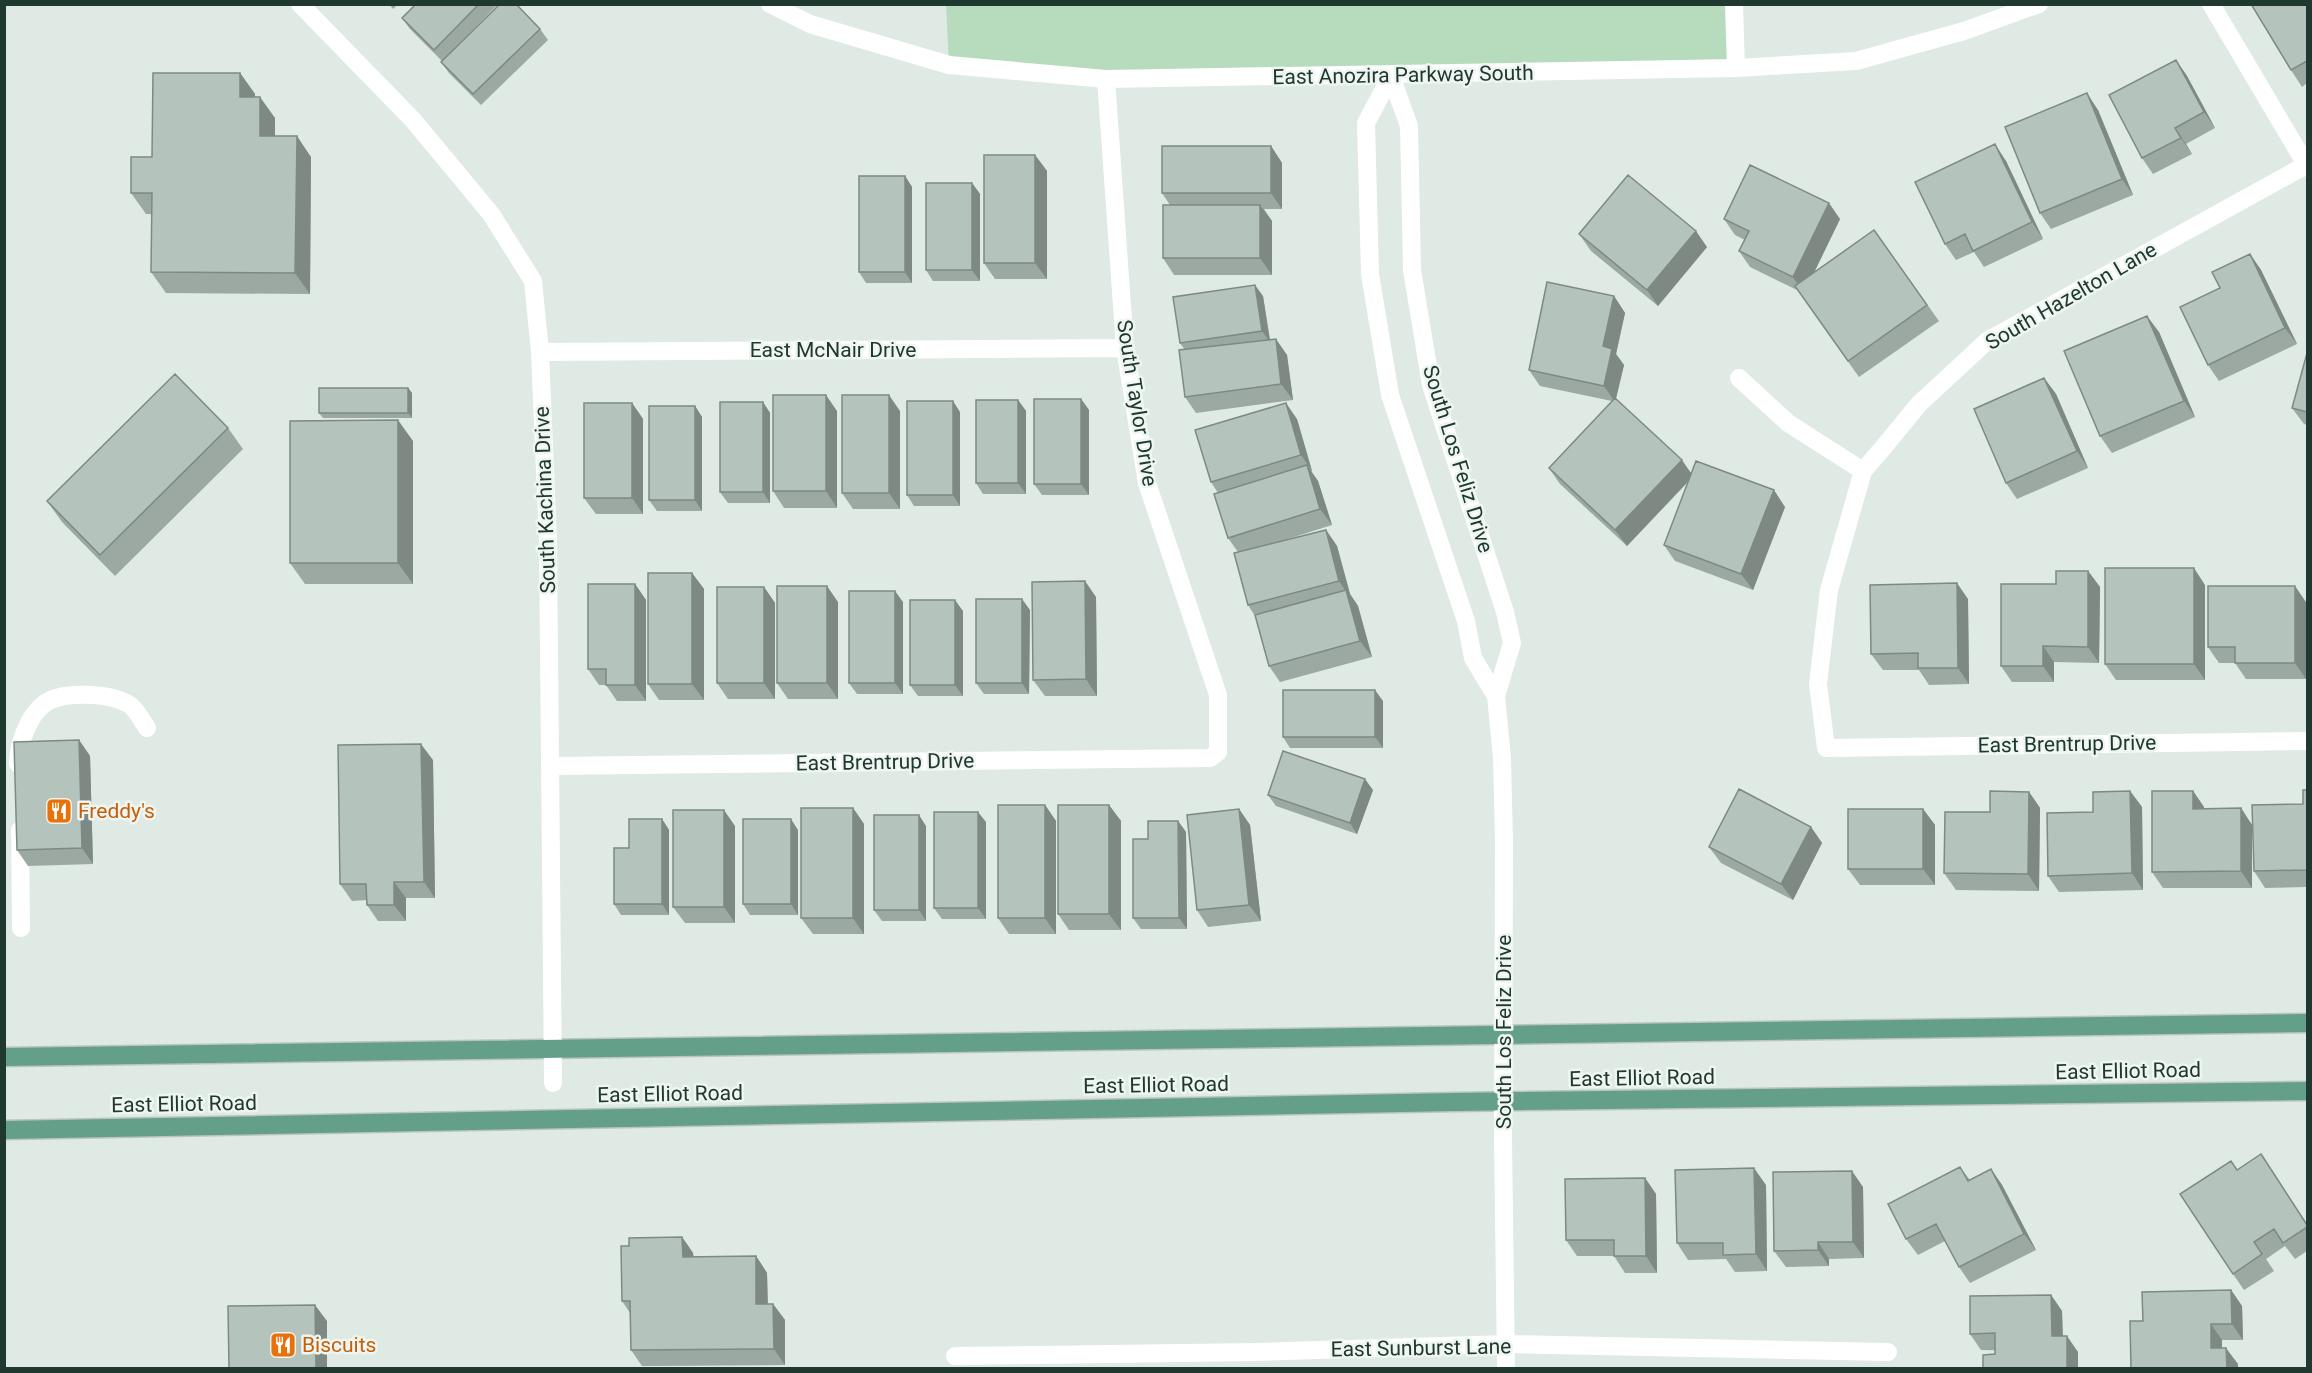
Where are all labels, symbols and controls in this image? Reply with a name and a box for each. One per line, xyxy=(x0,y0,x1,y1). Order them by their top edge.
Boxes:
street label: East Anozira Parkway South xyxy=(1272,61,1534,89)
street label: South Hazelton Lane xyxy=(1981,237,2161,355)
street label: South Taylor Drive xyxy=(1112,318,1162,488)
street label: East McNair Drive xyxy=(750,338,916,362)
street label: South Los Feliz Drive xyxy=(1418,362,1498,556)
street label: South Kachina Drive xyxy=(530,406,560,594)
street label: East Brentrup Drive xyxy=(1977,730,2157,758)
street label: East Brentrup Drive xyxy=(795,748,975,776)
restaurant icon: Freddy's xyxy=(44,796,74,826)
place label: Freddy's xyxy=(78,799,155,823)
street label: South Los Feliz Drive xyxy=(1492,935,1516,1129)
street label: East Elliot Road xyxy=(2055,1058,2201,1084)
street label: East Elliot Road xyxy=(1569,1065,1715,1091)
street label: East Elliot Road xyxy=(1083,1072,1229,1098)
street label: East Elliot Road xyxy=(597,1081,743,1107)
street label: East Elliot Road xyxy=(111,1091,257,1117)
restaurant icon: Biscuits xyxy=(268,1330,298,1360)
place label: Biscuits xyxy=(302,1333,376,1357)
street label: East Sunburst Lane xyxy=(1330,1334,1512,1362)

